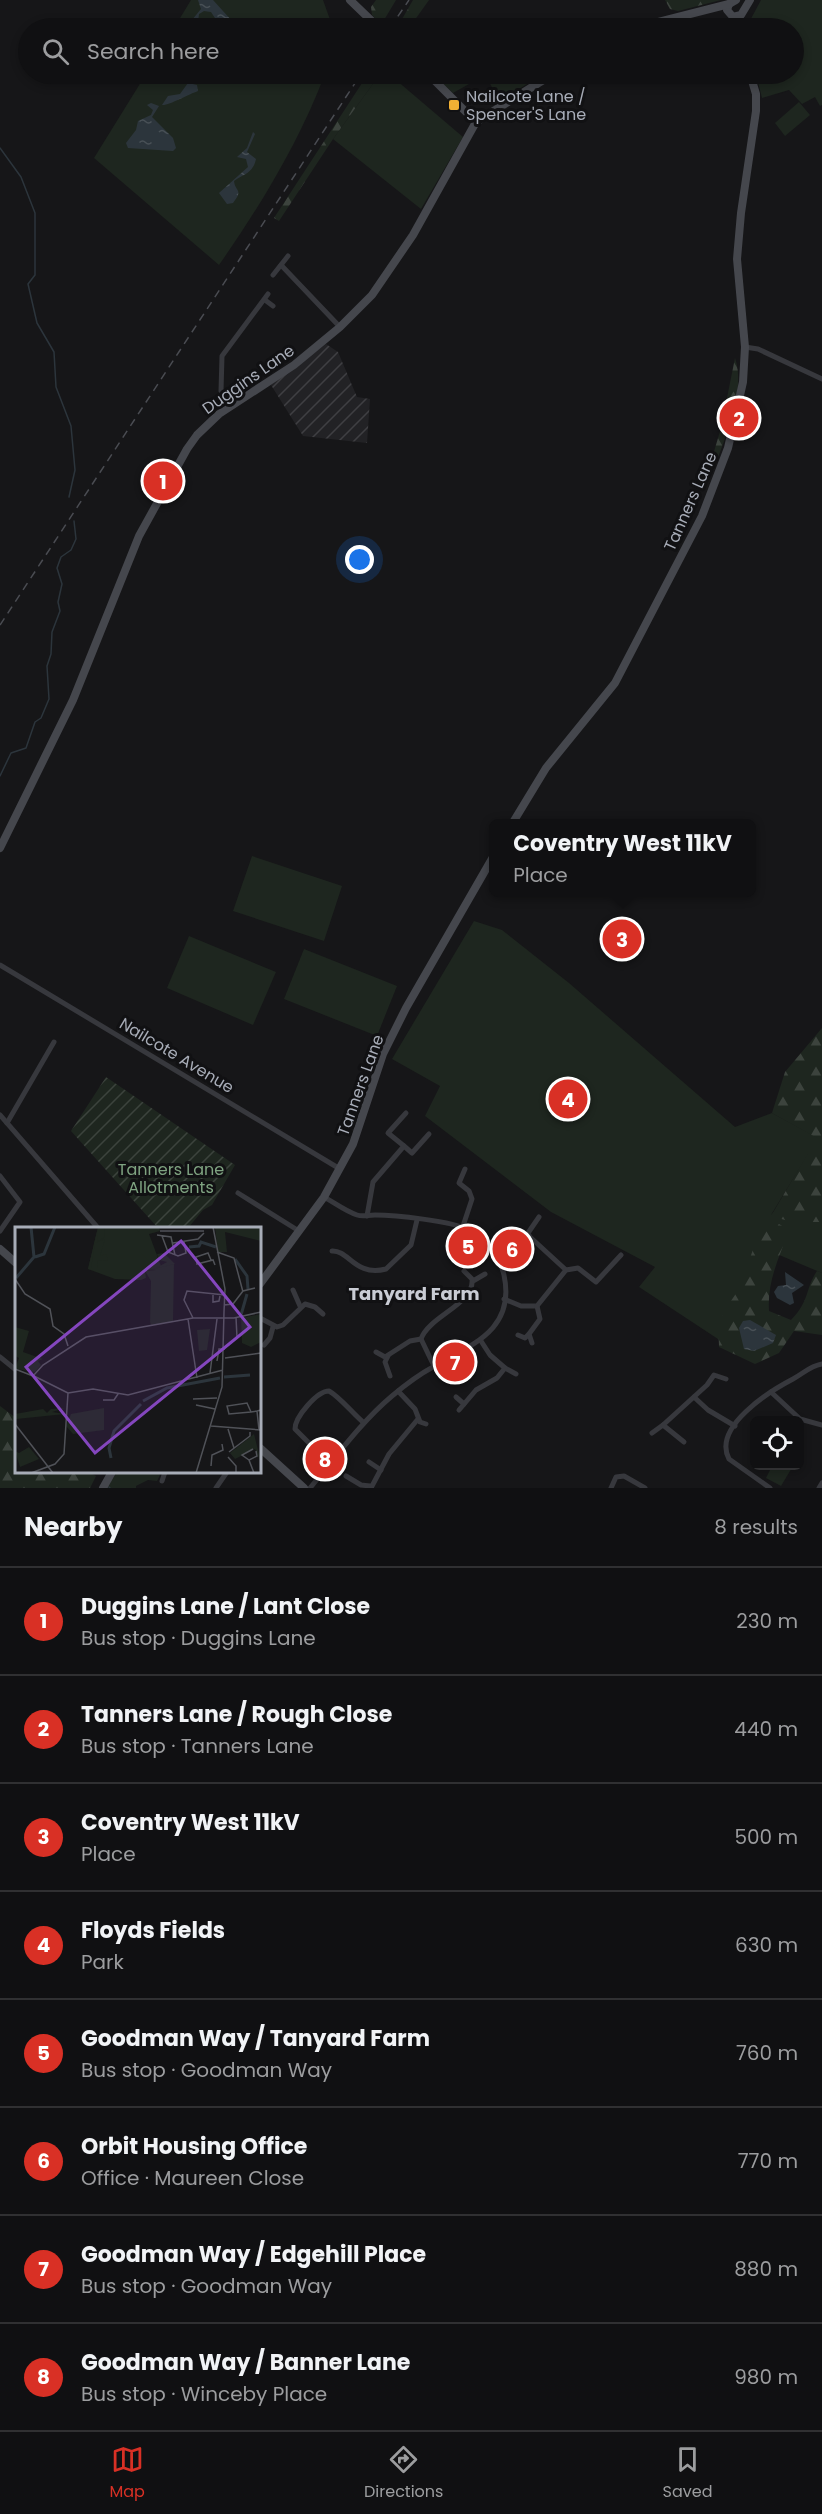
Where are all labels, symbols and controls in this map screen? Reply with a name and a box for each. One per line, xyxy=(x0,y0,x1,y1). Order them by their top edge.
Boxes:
search box xyxy=(18,18,804,84)
icon: search xyxy=(39,35,72,68)
text: Search here xyxy=(87,36,220,67)
place label: Nailcote Lane / Spencer'S Lane xyxy=(466,85,586,126)
marker: Nailcote Lane / Spencer'S Lane xyxy=(447,98,461,112)
street label: Duggins Lane xyxy=(198,339,299,420)
pin: 2 xyxy=(720,396,758,440)
street label: Tanners Lane xyxy=(658,448,723,554)
pin: 1 xyxy=(144,458,182,504)
your location xyxy=(345,545,374,574)
popup xyxy=(489,819,756,897)
text: Coventry West 11kV xyxy=(513,828,732,859)
text: Place xyxy=(513,861,568,889)
pin: 3 xyxy=(602,916,642,962)
street label: Nailcote Avenue xyxy=(115,1012,238,1099)
street label: Tanners Lane xyxy=(331,1031,389,1139)
pin: 4 xyxy=(548,1076,588,1122)
park label: Tanners Lane Allotments xyxy=(118,1158,224,1199)
pin: 5 xyxy=(448,1224,488,1268)
pin: 6 xyxy=(492,1226,532,1272)
inset map xyxy=(15,1227,261,1473)
district label: Tanyard Farm xyxy=(348,1281,480,1306)
pin: 7 xyxy=(436,1340,474,1384)
map controls xyxy=(750,1416,804,1470)
button: locate xyxy=(750,1416,804,1470)
pin: 8 xyxy=(306,1436,344,1482)
text: Nearby xyxy=(24,1509,122,1545)
text: 8 results xyxy=(714,1513,798,1541)
text: Duggins Lane / Lant Close xyxy=(81,1591,370,1622)
text: 1 xyxy=(40,1607,47,1635)
text: 230 m xyxy=(736,1607,798,1635)
text: Bus stop · Duggins Lane xyxy=(81,1624,316,1652)
text: Tanners Lane / Rough Close xyxy=(81,1699,392,1730)
text: 2 xyxy=(38,1715,49,1743)
text: 440 m xyxy=(734,1715,798,1743)
text: Bus stop · Tanners Lane xyxy=(81,1732,314,1760)
text: Coventry West 11kV xyxy=(81,1807,300,1838)
text: 3 xyxy=(37,1823,50,1851)
text: 500 m xyxy=(734,1823,798,1851)
text: Place xyxy=(81,1840,136,1868)
text: Floyds Fields xyxy=(81,1915,225,1946)
text: 4 xyxy=(37,1931,50,1959)
text: 630 m xyxy=(735,1931,798,1959)
text: Park xyxy=(81,1948,124,1976)
text: Goodman Way / Tanyard Farm xyxy=(81,2023,430,2054)
text: 5 xyxy=(37,2039,50,2067)
text: 760 m xyxy=(736,2039,798,2067)
text: Bus stop · Goodman Way xyxy=(81,2056,332,2084)
text: Orbit Housing Office xyxy=(81,2131,307,2162)
text: 6 xyxy=(37,2147,50,2175)
text: 770 m xyxy=(738,2147,798,2175)
text: Office · Maureen Close xyxy=(81,2164,304,2192)
text: Goodman Way / Edgehill Place xyxy=(81,2239,426,2270)
text: 7 xyxy=(38,2255,49,2283)
text: 880 m xyxy=(734,2255,798,2283)
text: Bus stop · Goodman Way xyxy=(81,2272,332,2300)
text: Goodman Way / Banner Lane xyxy=(81,2347,410,2378)
text: 8 xyxy=(37,2363,50,2391)
text: 980 m xyxy=(734,2363,798,2391)
text: Bus stop · Winceby Place xyxy=(81,2380,327,2408)
tab: Map xyxy=(110,2443,145,2504)
tab: Directions xyxy=(364,2443,443,2504)
tab: Saved xyxy=(663,2443,712,2504)

